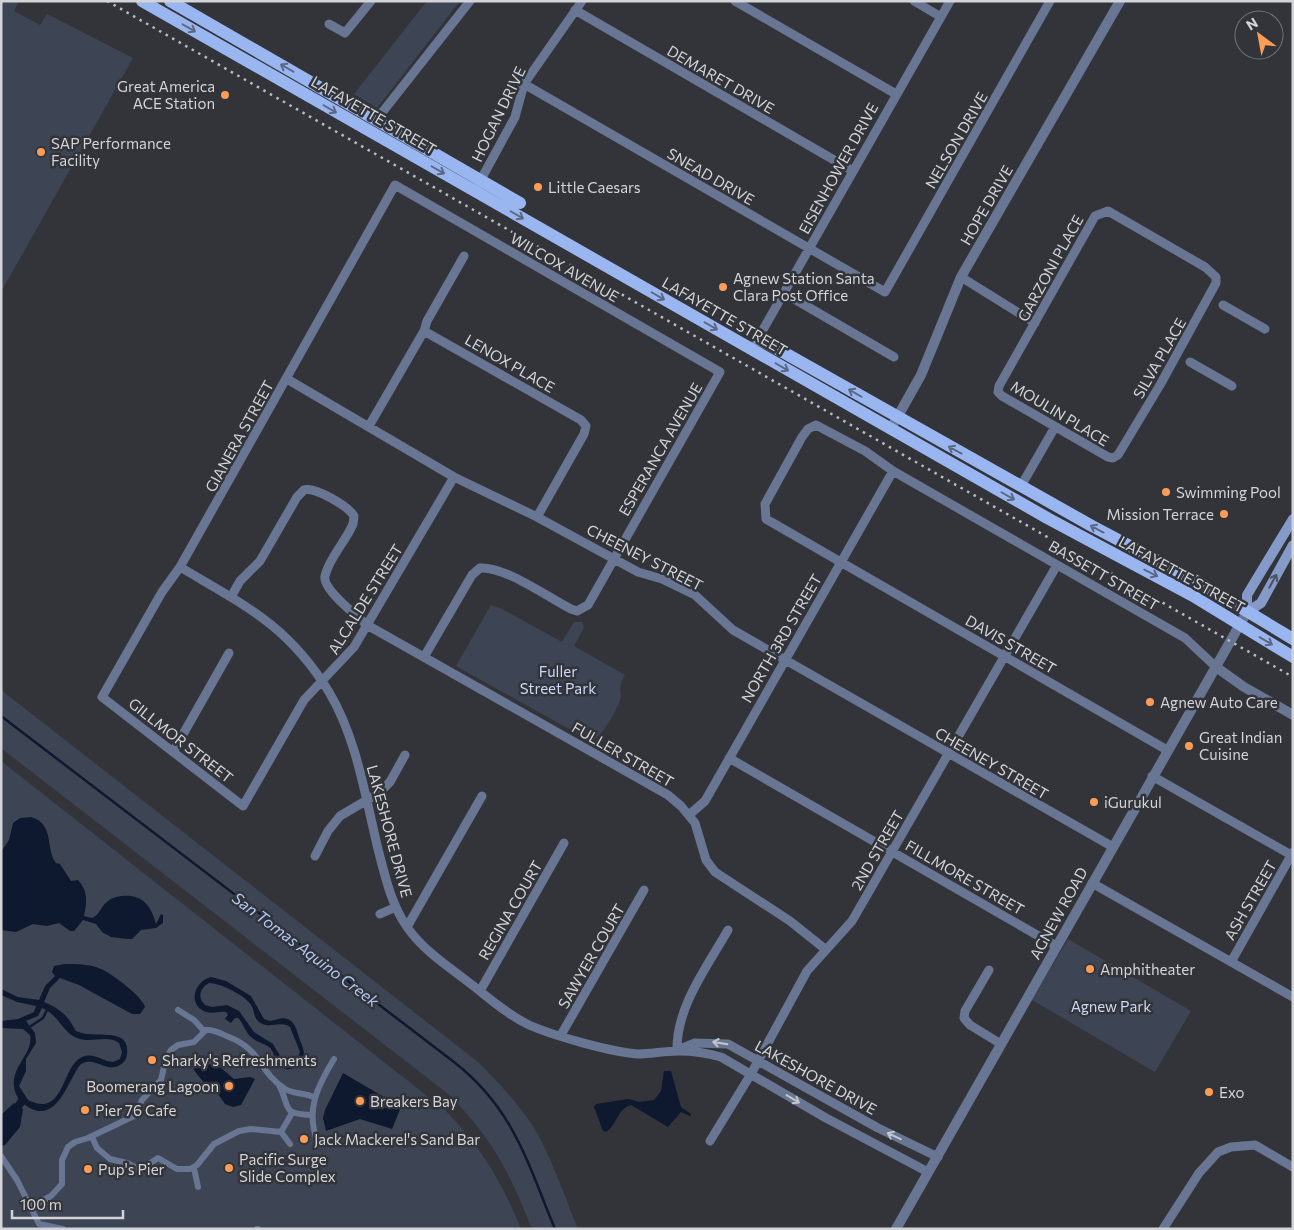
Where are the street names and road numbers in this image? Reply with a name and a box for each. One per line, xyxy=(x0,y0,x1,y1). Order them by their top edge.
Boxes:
street label: DEMARET DRIVE xyxy=(664,41,778,117)
street label: HOGAN DRIVE xyxy=(467,63,529,164)
street label: LAFAYETTE STREET xyxy=(308,72,440,158)
street label: NELSON DRIVE xyxy=(921,88,991,191)
street label: EISENHOWER DRIVE xyxy=(795,99,882,237)
street label: SNEAD DRIVE xyxy=(664,144,758,208)
street label: HOPE DRIVE xyxy=(956,162,1016,248)
street label: GARZONI PLACE xyxy=(1013,212,1087,324)
street label: WILCOX AVENUE xyxy=(507,229,623,305)
street label: LAFAYETTE STREET xyxy=(659,273,791,359)
street label: SILVA PLACE xyxy=(1129,314,1189,401)
street label: LENOX PLACE xyxy=(462,330,558,396)
street label: GIANERA STREET xyxy=(201,377,277,495)
street label: MOULIN PLACE xyxy=(1008,377,1112,449)
street label: ESPERANCA AVENUE xyxy=(614,379,706,519)
street label: CHEENEY STREET xyxy=(584,520,706,594)
street label: LAFAYETTE STREET xyxy=(1116,532,1249,616)
street label: BASSETT STREET xyxy=(1046,536,1163,614)
street label: ALCALDE STREET xyxy=(324,540,406,657)
street label: NORTH 3RD STREET xyxy=(737,570,825,705)
street label: DAVIS STREET xyxy=(962,611,1060,677)
street label: GILLMOR STREET xyxy=(125,694,237,787)
street label: FULLER STREET xyxy=(569,718,677,791)
street label: CHEENEY STREET xyxy=(932,723,1052,803)
street label: LAKESHORE DRIVE xyxy=(364,763,416,899)
street label: 2ND STREET xyxy=(847,807,907,893)
street label: FILLMORE STREET xyxy=(903,836,1028,918)
street label: REGINA COURT xyxy=(474,857,546,963)
street label: ASH STREET xyxy=(1220,857,1280,943)
street label: AGNEW ROAD xyxy=(1025,864,1091,962)
street label: SAWYER COURT xyxy=(554,900,628,1012)
street label: LAKESHORE DRIVE xyxy=(752,1036,880,1118)

